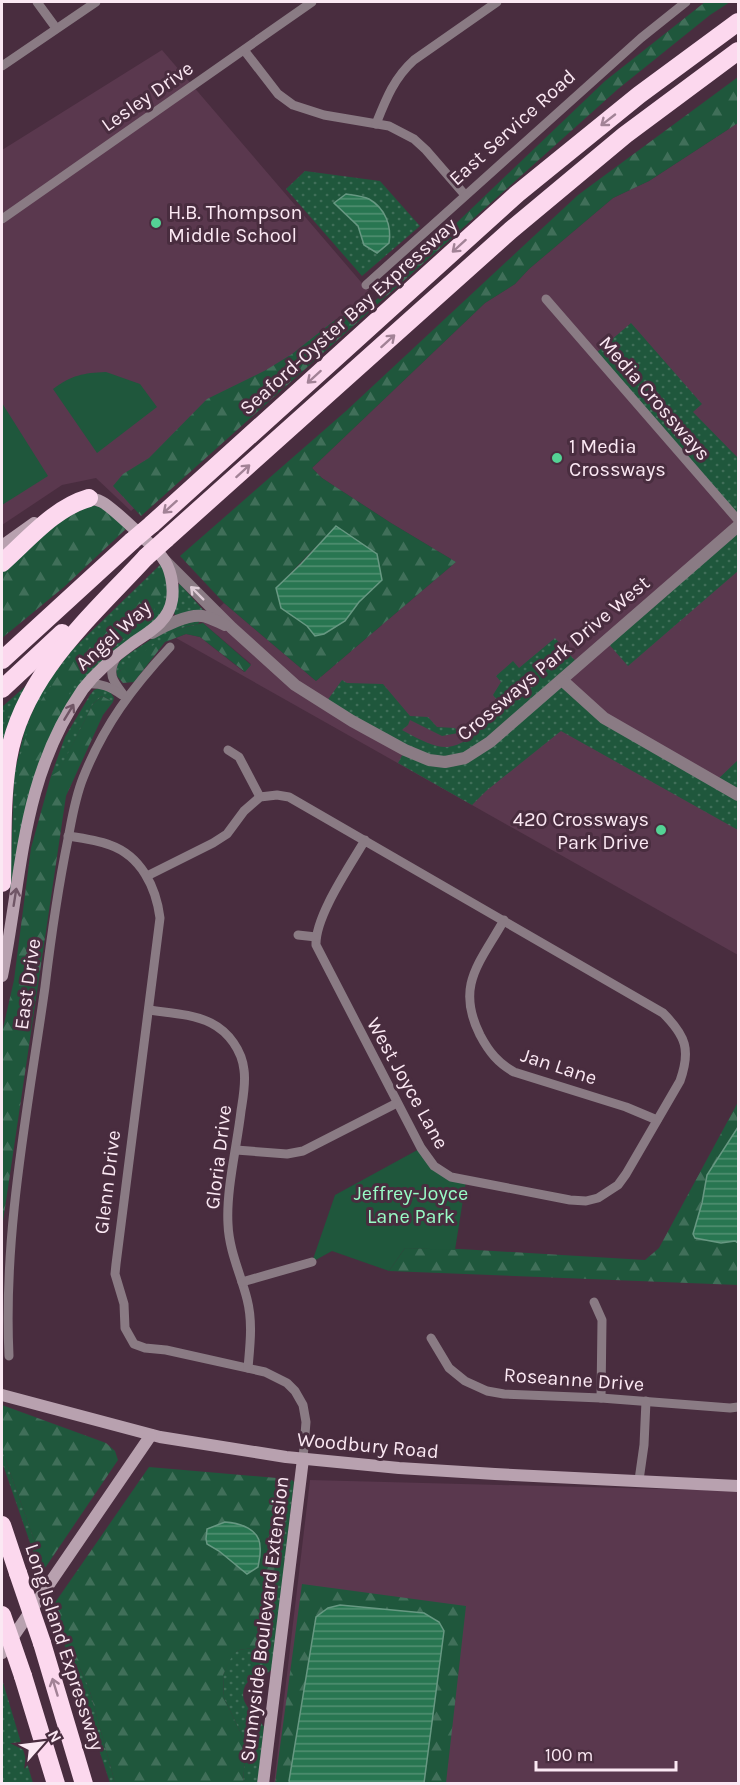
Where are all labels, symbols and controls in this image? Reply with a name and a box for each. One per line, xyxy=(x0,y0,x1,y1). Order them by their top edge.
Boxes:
street label: Lesley Drive xyxy=(97,56,198,136)
street label: East Service Road xyxy=(444,65,580,190)
one-way arrow xyxy=(600,113,616,126)
place label: H.B. Thompson Middle School xyxy=(168,201,303,247)
street label: Seaford-Oyster Bay Expressway xyxy=(235,213,461,420)
marker: H.B. Thompson Middle School xyxy=(149,216,163,230)
one-way arrow xyxy=(452,239,467,253)
street label: Media Crossways xyxy=(594,331,715,465)
one-way arrow xyxy=(380,334,395,348)
one-way arrow xyxy=(307,370,322,384)
place label: 1 Media Crossways xyxy=(569,435,666,481)
marker: 1 Media Crossways xyxy=(550,451,564,465)
one-way arrow xyxy=(235,464,250,478)
one-way arrow xyxy=(162,500,177,514)
street label: Crossways Park Drive West xyxy=(453,571,654,746)
one-way arrow xyxy=(190,585,205,600)
street label: Angel Way xyxy=(71,596,156,675)
one-way arrow xyxy=(64,704,76,721)
place label: 420 Crossways Park Drive xyxy=(513,808,649,854)
marker: 420 Crossways Park Drive xyxy=(654,823,668,837)
one-way arrow xyxy=(10,888,21,908)
street label: East Drive xyxy=(10,937,45,1031)
street label: West Joyce Lane xyxy=(362,1014,453,1153)
street label: Jan Lane xyxy=(518,1043,600,1090)
street label: Gloria Drive xyxy=(201,1104,236,1211)
street label: Glenn Drive xyxy=(90,1129,125,1235)
park label: Jeffrey-Joyce Lane Park xyxy=(354,1182,468,1228)
street label: Roseanne Drive xyxy=(503,1363,645,1396)
street label: Woodbury Road xyxy=(296,1428,440,1463)
street label: Sunnyside Boulevard Extension xyxy=(236,1475,293,1763)
street label: Long Island Expressway xyxy=(20,1541,109,1754)
one-way arrow xyxy=(49,1678,60,1697)
north arrow xyxy=(12,1713,72,1773)
text: N xyxy=(44,1727,66,1746)
scale bar xyxy=(536,1734,676,1772)
text: 100 m xyxy=(545,1744,593,1766)

